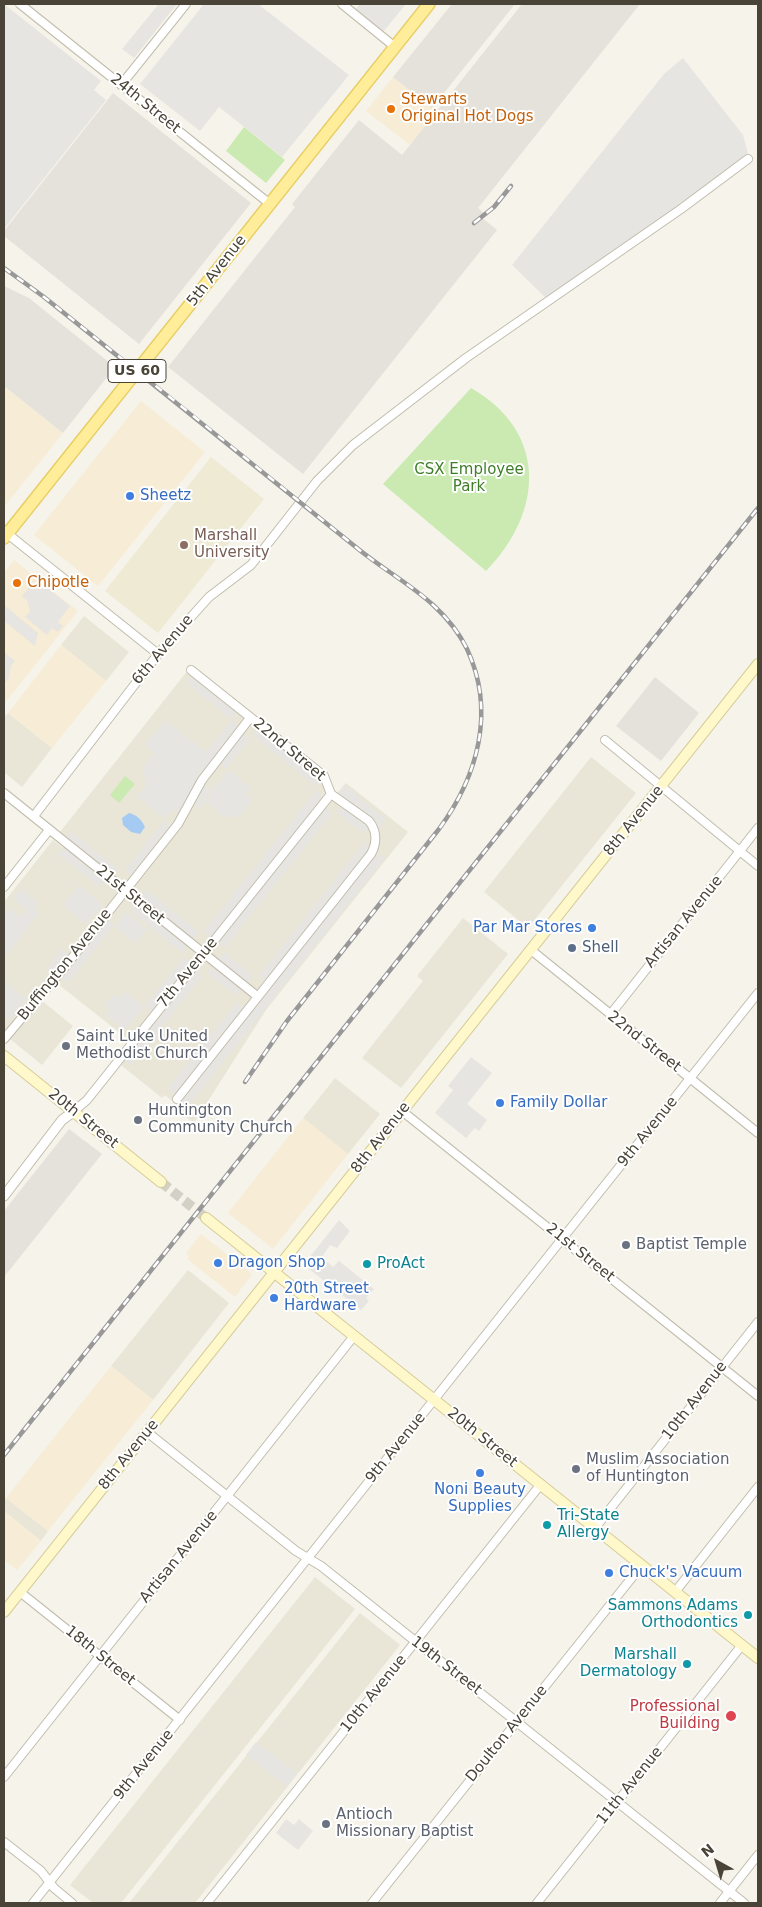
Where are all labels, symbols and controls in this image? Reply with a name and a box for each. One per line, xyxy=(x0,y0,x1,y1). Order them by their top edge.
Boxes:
street label: 24th Street xyxy=(106,70,184,138)
place label: Stewarts Original Hot Dogs xyxy=(401,91,534,126)
marker: Stewarts Original Hot Dogs xyxy=(385,103,397,115)
street label: 5th Avenue xyxy=(184,232,250,310)
road number: US 60 xyxy=(108,360,166,382)
park label: CSX Employee Park xyxy=(414,461,524,496)
place label: Sheetz xyxy=(140,487,191,505)
marker: Sheetz xyxy=(124,490,136,502)
place label: Marshall University xyxy=(194,527,270,562)
marker: Marshall University xyxy=(178,539,190,551)
place label: Chipotle xyxy=(27,574,89,592)
marker: Chipotle xyxy=(11,577,23,589)
street label: 6th Avenue xyxy=(129,611,197,689)
street label: 22nd Street xyxy=(249,715,329,785)
street label: 8th Avenue xyxy=(600,782,668,860)
street label: 21st Street xyxy=(92,862,168,928)
street label: Artisan Avenue xyxy=(641,872,727,972)
street label: Buffington Avenue xyxy=(14,906,116,1024)
place label: Par Mar Stores xyxy=(473,919,582,937)
marker: Par Mar Stores xyxy=(586,922,598,934)
street label: 7th Avenue xyxy=(154,934,222,1012)
place label: Shell xyxy=(582,939,619,957)
marker: Shell xyxy=(566,942,578,954)
street label: 22nd Street xyxy=(604,1008,684,1076)
place label: Saint Luke United Methodist Church xyxy=(76,1028,208,1063)
marker: Saint Luke United Methodist Church xyxy=(60,1040,72,1052)
street label: 20th Street xyxy=(44,1085,122,1153)
street label: 9th Avenue xyxy=(614,1093,682,1171)
place label: Family Dollar xyxy=(510,1094,607,1112)
marker: Family Dollar xyxy=(494,1097,506,1109)
street label: 8th Avenue xyxy=(348,1099,414,1177)
place label: Huntington Community Church xyxy=(148,1102,293,1137)
marker: Huntington Community Church xyxy=(132,1114,144,1126)
street label: 21st Street xyxy=(542,1220,618,1286)
place label: Baptist Temple xyxy=(636,1236,747,1254)
marker: Baptist Temple xyxy=(620,1239,632,1251)
place label: Dragon Shop xyxy=(228,1254,326,1272)
place label: ProAct xyxy=(377,1255,425,1273)
marker: Dragon Shop xyxy=(212,1257,224,1269)
marker: ProAct xyxy=(361,1258,373,1270)
place label: 20th Street Hardware xyxy=(284,1280,369,1315)
marker: 20th Street Hardware xyxy=(268,1292,280,1304)
street label: 10th Avenue xyxy=(659,1358,731,1444)
street label: 20th Street xyxy=(443,1404,521,1472)
street label: 9th Avenue xyxy=(362,1409,430,1487)
street label: 8th Avenue xyxy=(95,1416,163,1494)
place label: Muslim Association of Huntington xyxy=(586,1451,729,1486)
marker: Muslim Association of Huntington xyxy=(570,1463,582,1475)
marker: Noni Beauty Supplies xyxy=(474,1467,486,1479)
place label: Noni Beauty Supplies xyxy=(434,1481,526,1516)
street label: Artisan Avenue xyxy=(136,1507,222,1607)
place label: Tri-State Allergy xyxy=(557,1507,619,1542)
marker: Tri-State Allergy xyxy=(541,1519,553,1531)
place label: Chuck's Vacuum xyxy=(619,1564,742,1582)
marker: Chuck's Vacuum xyxy=(603,1567,615,1579)
place label: Sammons Adams Orthodontics xyxy=(608,1597,738,1632)
marker: Sammons Adams Orthodontics xyxy=(742,1609,754,1621)
street label: 18th Street xyxy=(61,1622,139,1690)
street label: 19th Street xyxy=(407,1633,485,1699)
place label: Marshall Dermatology xyxy=(580,1646,677,1681)
street label: 10th Avenue xyxy=(337,1651,411,1737)
marker: Marshall Dermatology xyxy=(681,1658,693,1670)
street label: Doulton Avenue xyxy=(462,1682,552,1786)
place label: Professional Building xyxy=(630,1698,720,1733)
marker: Professional Building xyxy=(724,1709,738,1723)
street label: 9th Avenue xyxy=(110,1726,178,1804)
street label: 11th Avenue xyxy=(593,1743,667,1829)
place label: Antioch Missionary Baptist xyxy=(336,1806,473,1841)
marker: Antioch Missionary Baptist xyxy=(320,1818,332,1830)
north arrow xyxy=(692,1837,742,1887)
text: N xyxy=(698,1840,717,1860)

